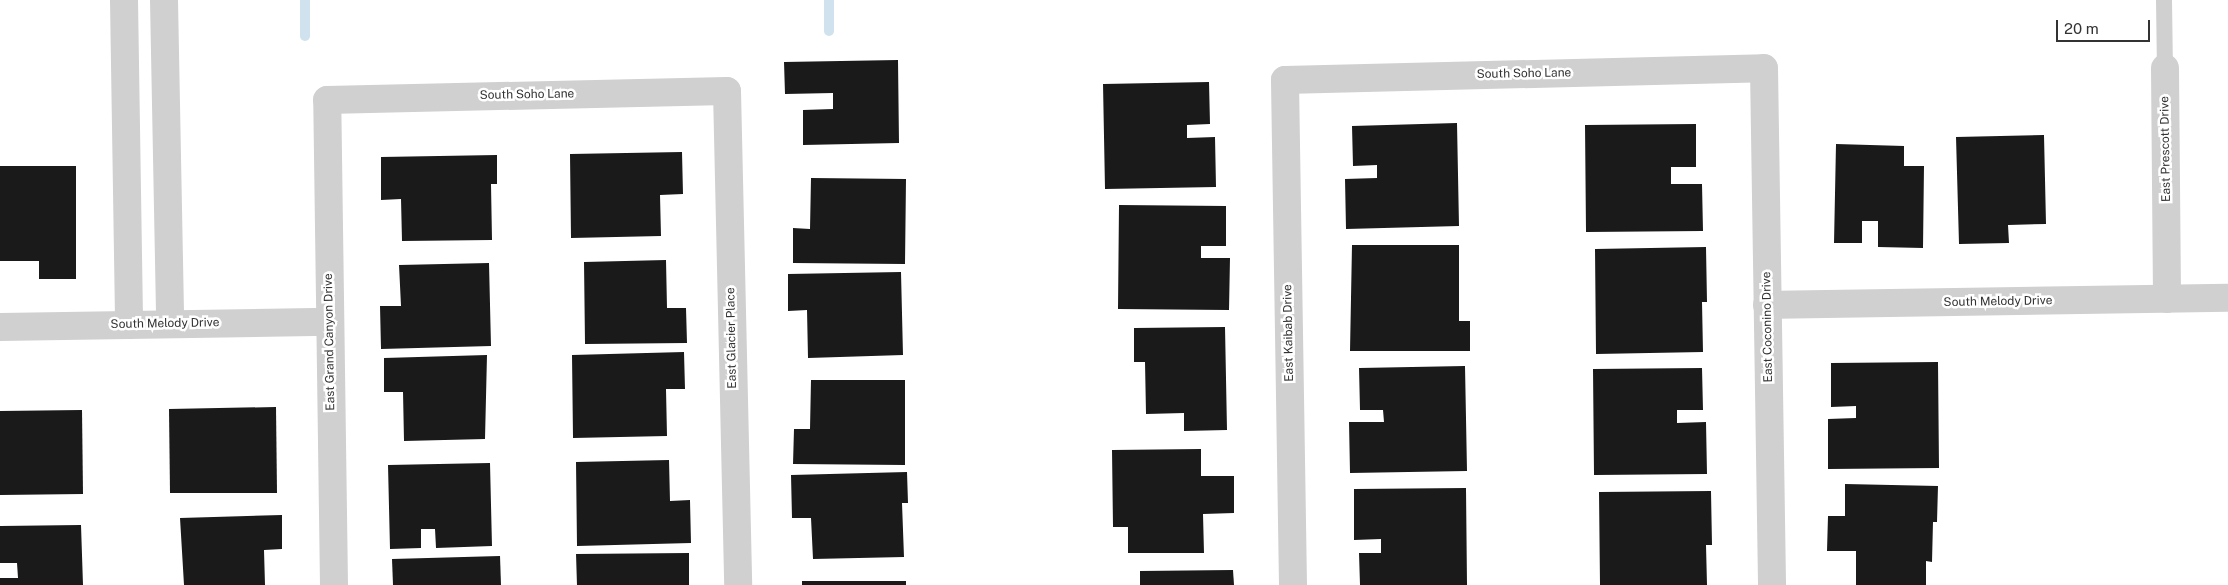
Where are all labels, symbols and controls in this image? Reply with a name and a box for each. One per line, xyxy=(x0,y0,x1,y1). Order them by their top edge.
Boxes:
scale bar xyxy=(2058,10,2152,42)
text: 20 m xyxy=(2064,20,2099,37)
street label: South Soho Lane xyxy=(1476,66,1572,82)
street label: South Soho Lane xyxy=(479,87,575,103)
street label: East Prescott Drive xyxy=(2158,96,2174,202)
street label: East Coconino Drive xyxy=(1760,271,1776,383)
street label: East Grand Canyon Drive xyxy=(322,273,338,411)
street label: East Kaibab Drive xyxy=(1281,284,1297,382)
street label: East Glacier Place xyxy=(724,287,740,389)
street label: South Melody Drive xyxy=(1943,294,2053,310)
street label: South Melody Drive xyxy=(110,316,220,332)

